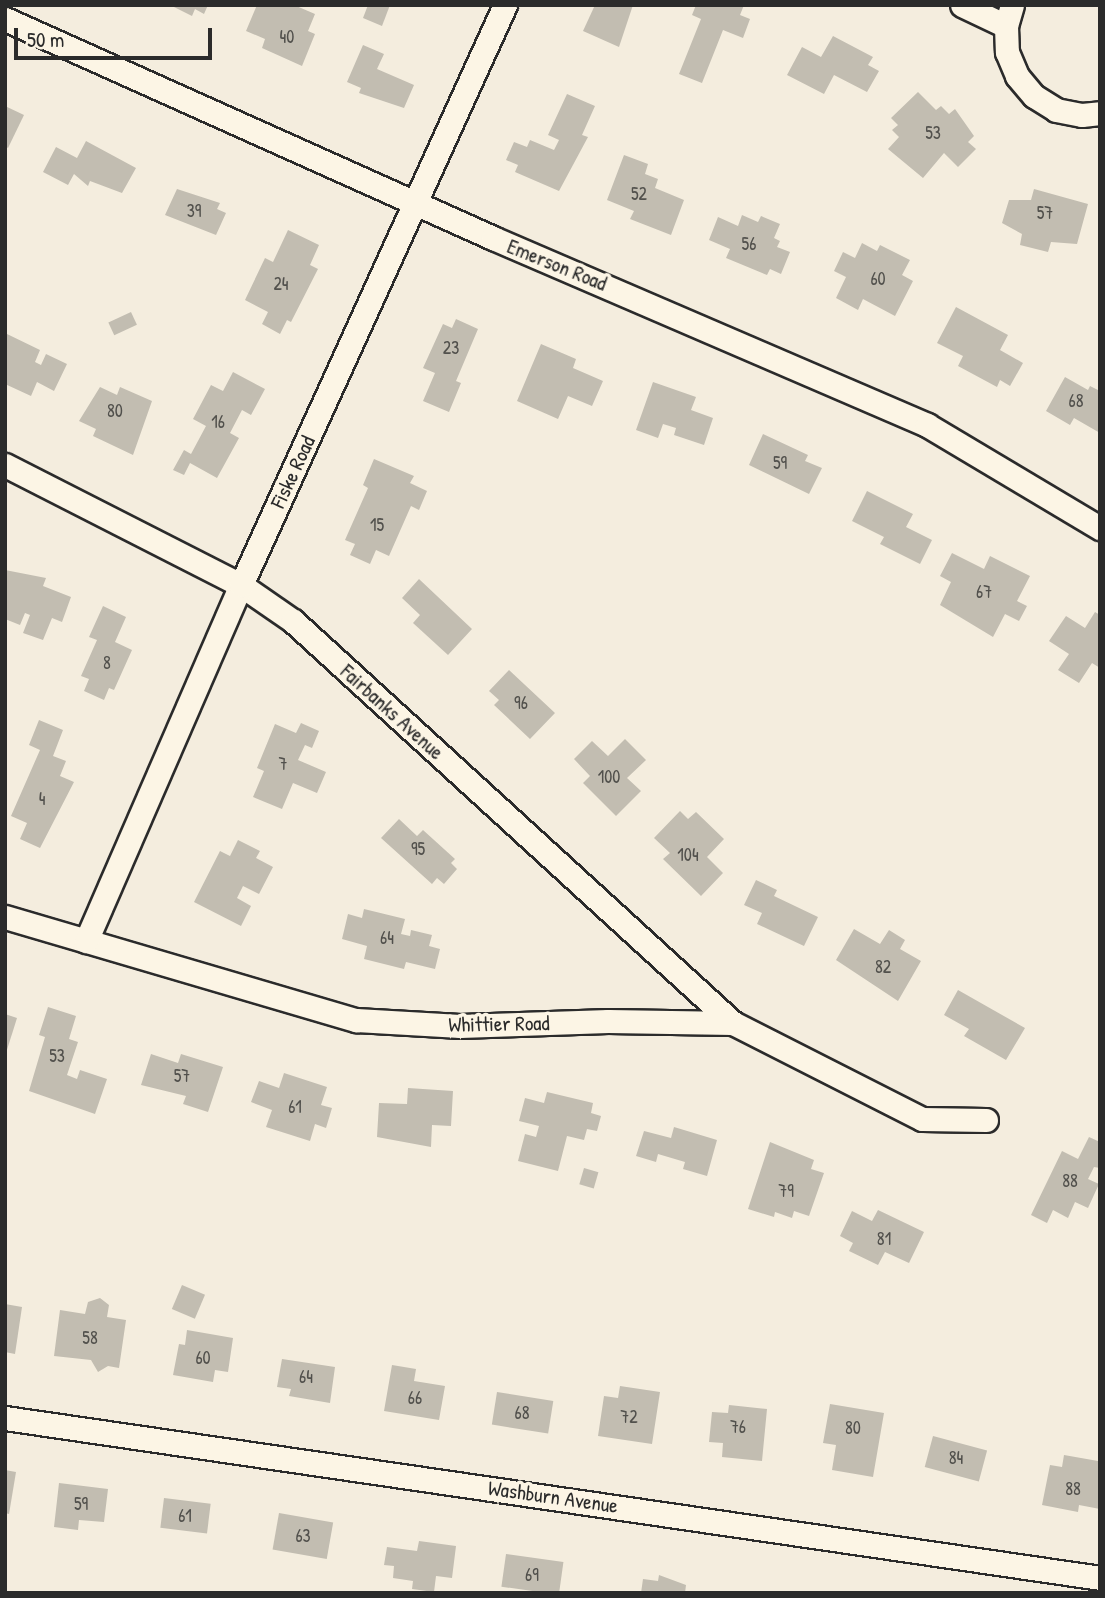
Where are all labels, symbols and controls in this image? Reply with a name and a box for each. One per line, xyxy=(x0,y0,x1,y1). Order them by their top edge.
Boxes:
scale bar xyxy=(18,14,215,58)
text: 50 m xyxy=(27,25,64,54)
house number: 40 xyxy=(280,26,294,48)
house number: 53 xyxy=(925,122,941,144)
house number: 52 xyxy=(631,183,647,205)
house number: 39 xyxy=(187,200,201,222)
house number: 57 xyxy=(1037,202,1053,224)
house number: 56 xyxy=(742,233,756,255)
street label: Emerson Road xyxy=(503,234,611,296)
house number: 60 xyxy=(870,268,886,290)
house number: 24 xyxy=(273,273,289,295)
house number: 23 xyxy=(443,337,459,359)
house number: 68 xyxy=(1069,390,1083,412)
house number: 80 xyxy=(107,400,123,422)
house number: 16 xyxy=(211,411,225,433)
street label: Fiske Road xyxy=(265,432,321,512)
house number: 59 xyxy=(773,452,787,474)
house number: 15 xyxy=(370,514,384,536)
house number: 67 xyxy=(976,581,992,603)
house number: 8 xyxy=(103,652,111,674)
street label: Fairbanks Avenue xyxy=(335,659,449,765)
house number: 96 xyxy=(514,692,528,714)
house number: 7 xyxy=(279,753,287,775)
house number: 100 xyxy=(598,766,620,788)
house number: 4 xyxy=(39,788,45,810)
house number: 95 xyxy=(411,838,425,860)
house number: 104 xyxy=(677,844,699,866)
house number: 64 xyxy=(380,927,394,949)
house number: 82 xyxy=(875,956,891,978)
street label: Whittier Road xyxy=(448,1011,550,1037)
house number: 53 xyxy=(49,1045,65,1067)
house number: 57 xyxy=(174,1065,190,1087)
house number: 61 xyxy=(288,1096,302,1118)
house number: 88 xyxy=(1062,1170,1078,1192)
house number: 79 xyxy=(778,1180,794,1202)
house number: 81 xyxy=(877,1228,891,1250)
house number: 58 xyxy=(82,1327,98,1349)
house number: 60 xyxy=(195,1347,211,1369)
house number: 64 xyxy=(299,1366,313,1388)
house number: 66 xyxy=(408,1387,422,1409)
house number: 68 xyxy=(515,1402,529,1424)
house number: 72 xyxy=(620,1406,638,1428)
house number: 76 xyxy=(730,1416,746,1438)
house number: 80 xyxy=(845,1417,861,1439)
house number: 84 xyxy=(949,1447,963,1469)
street label: Washburn Avenue xyxy=(486,1475,620,1519)
house number: 88 xyxy=(1065,1478,1081,1500)
house number: 59 xyxy=(74,1493,88,1515)
house number: 61 xyxy=(178,1505,192,1527)
house number: 63 xyxy=(295,1525,311,1547)
house number: 69 xyxy=(525,1564,539,1586)

